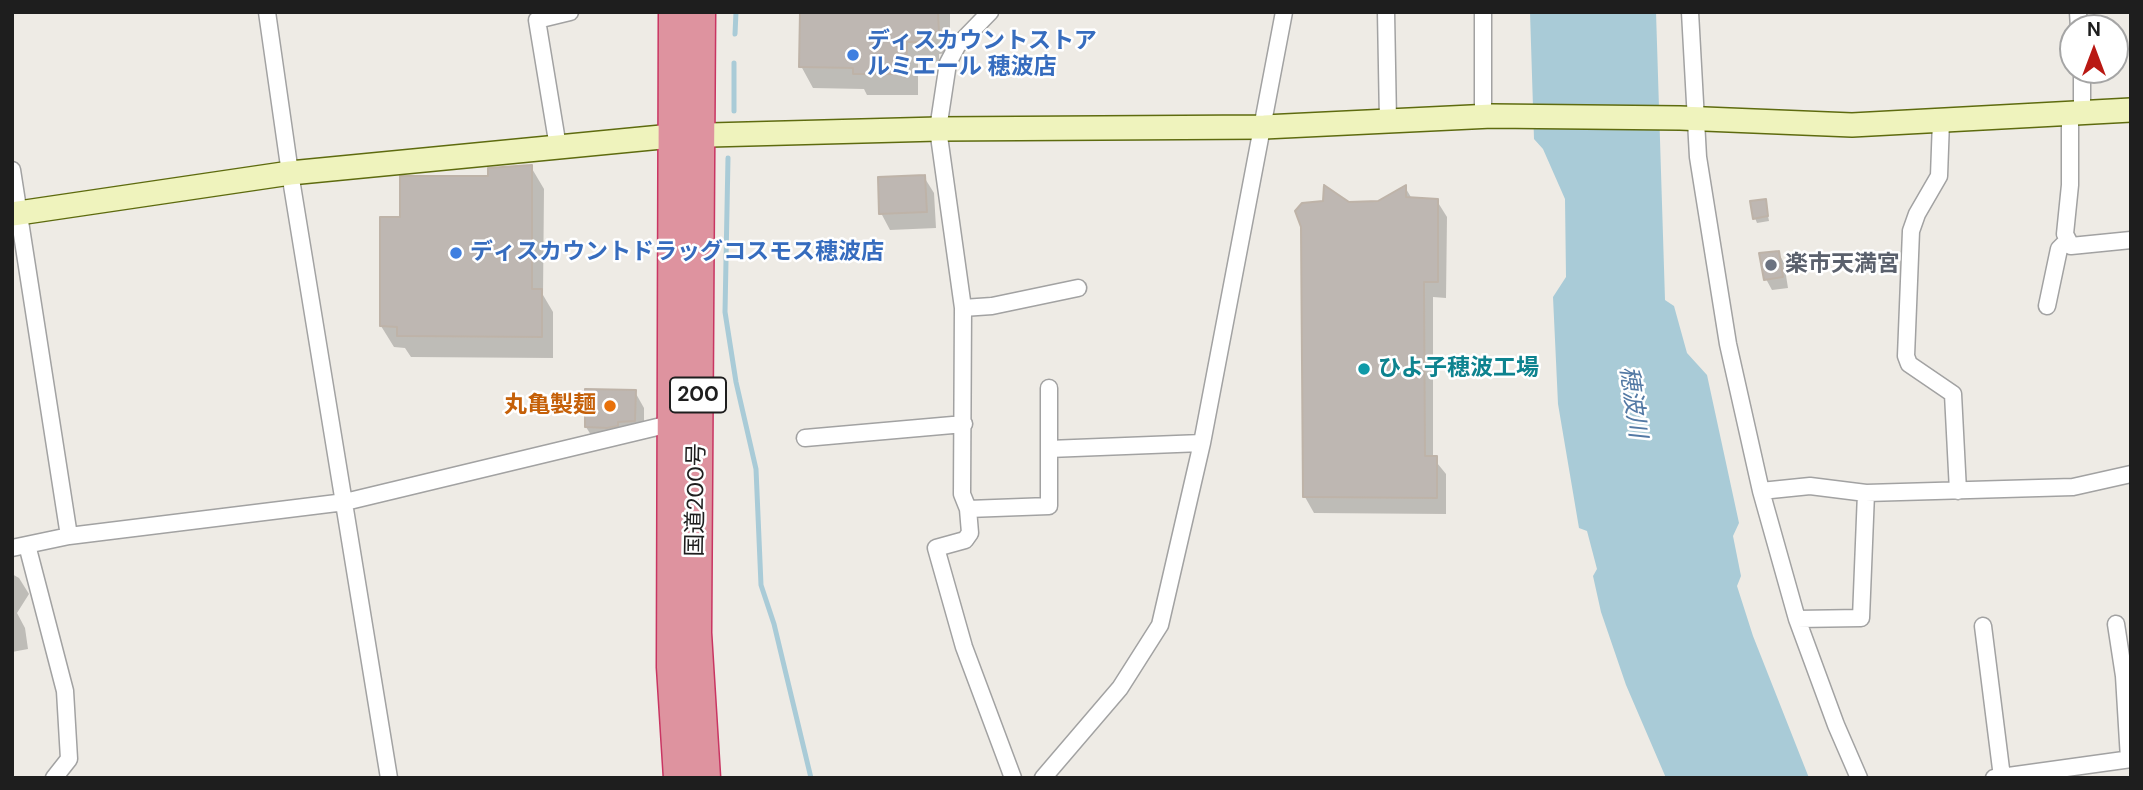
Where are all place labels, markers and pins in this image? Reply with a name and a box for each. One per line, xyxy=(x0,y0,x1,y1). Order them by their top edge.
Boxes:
place label: ディスカウントストア ルミエール 穂波店 xyxy=(867,28,1097,82)
marker: ディスカウントストア ルミエール 穂波店 xyxy=(845,47,861,63)
place label: ディスカウントドラッグコスモス穂波店 xyxy=(470,239,884,267)
marker: ディスカウントドラッグコスモス穂波店 xyxy=(448,245,464,261)
place label: 楽市天満宮 xyxy=(1785,251,1900,279)
marker: 楽市天満宮 xyxy=(1763,257,1779,273)
place label: ひよ子穂波工場 xyxy=(1378,355,1539,383)
marker: ひよ子穂波工場 xyxy=(1356,361,1372,377)
place label: 丸亀製麺 xyxy=(504,392,596,420)
marker: 丸亀製麺 xyxy=(602,398,618,414)

